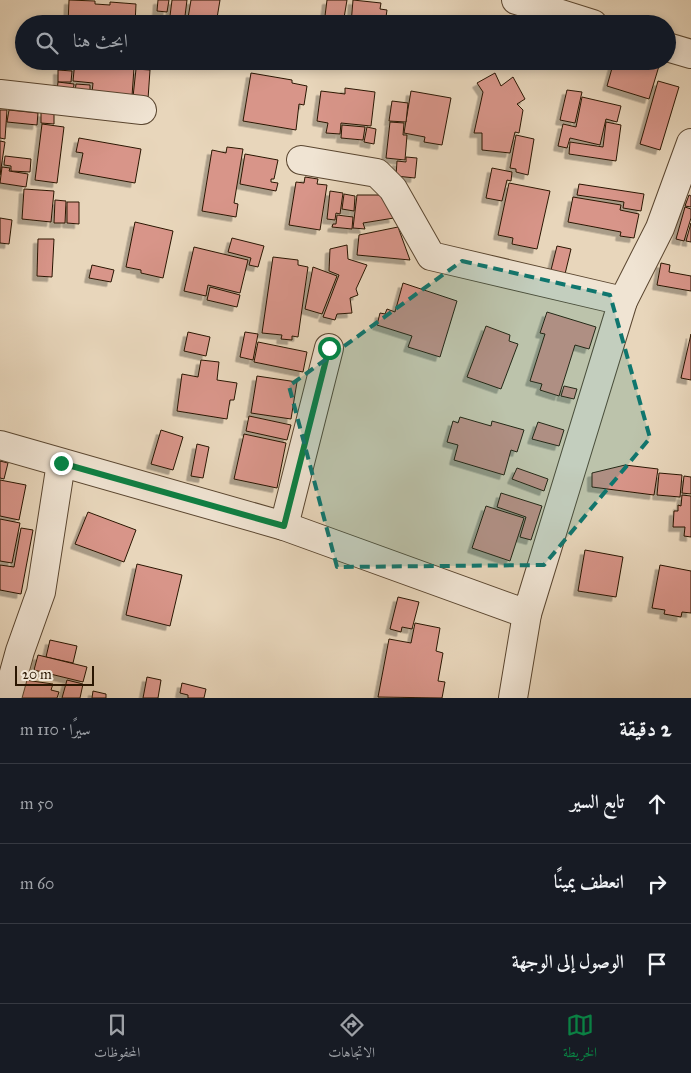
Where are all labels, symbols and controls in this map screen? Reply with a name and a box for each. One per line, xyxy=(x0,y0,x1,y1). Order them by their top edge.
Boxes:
search box xyxy=(15,15,676,70)
icon: search xyxy=(33,29,61,57)
text: ابحث هنا xyxy=(73,29,128,52)
route start xyxy=(318,337,341,360)
route end xyxy=(50,452,73,475)
scale bar xyxy=(15,663,94,686)
text: 20 m xyxy=(22,666,52,683)
text: 2 دقيقة xyxy=(619,716,671,742)
text: سيرًا · 110 m xyxy=(20,720,91,739)
text: تابع السير xyxy=(570,790,624,813)
icon: ahead xyxy=(643,790,671,818)
text: 50 m xyxy=(20,794,54,813)
text: انعطف يمينًا xyxy=(554,870,624,893)
icon: right xyxy=(643,870,671,898)
text: 60 m xyxy=(20,874,54,893)
text: الوصول إلى الوجهة xyxy=(512,950,624,973)
icon: arrive xyxy=(643,950,671,978)
tab: المحفوظات xyxy=(94,1011,140,1066)
tab: الاتجاهات xyxy=(328,1011,375,1066)
tab: الخريطة xyxy=(563,1011,597,1066)

